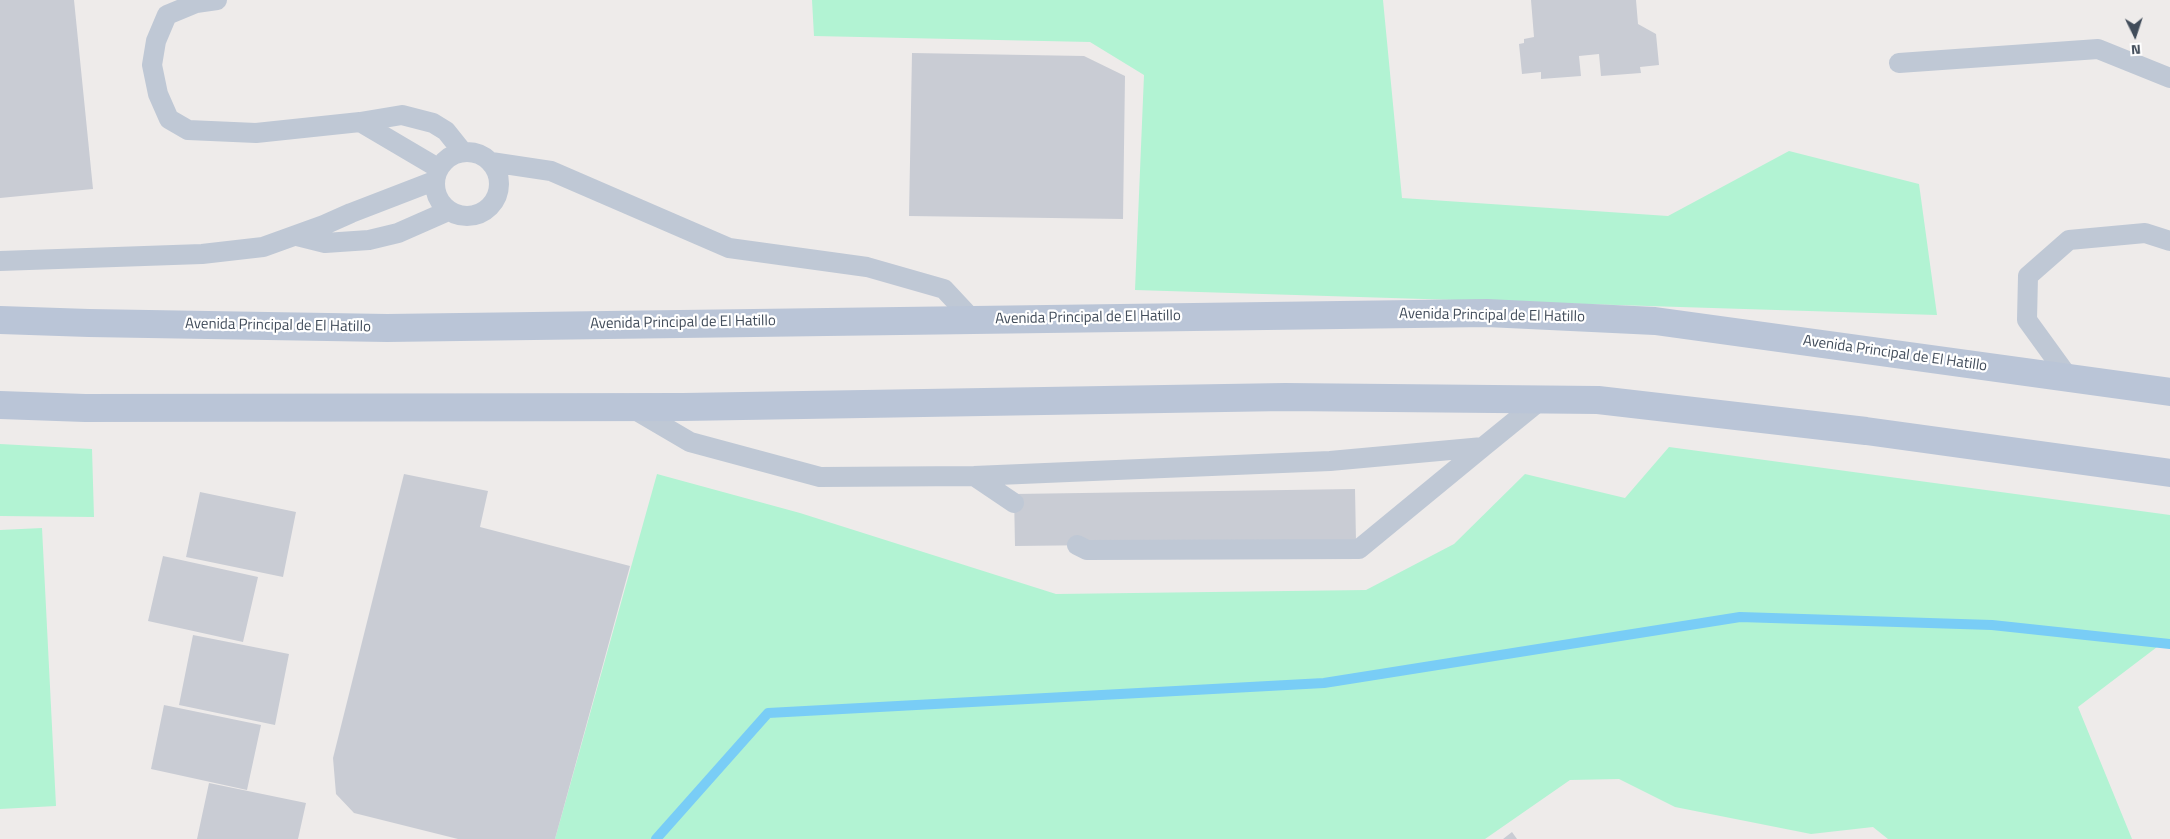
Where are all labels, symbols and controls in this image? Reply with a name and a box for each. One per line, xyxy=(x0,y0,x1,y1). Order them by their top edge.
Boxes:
north arrow xyxy=(2110,10,2160,60)
text: N xyxy=(2131,40,2142,61)
street label: Avenida Principal de El Hatillo xyxy=(1399,305,1585,327)
street label: Avenida Principal de El Hatillo xyxy=(995,307,1181,329)
street label: Avenida Principal de El Hatillo xyxy=(590,312,776,334)
street label: Avenida Principal de El Hatillo xyxy=(185,315,371,337)
street label: Avenida Principal de El Hatillo xyxy=(1802,332,1988,376)

